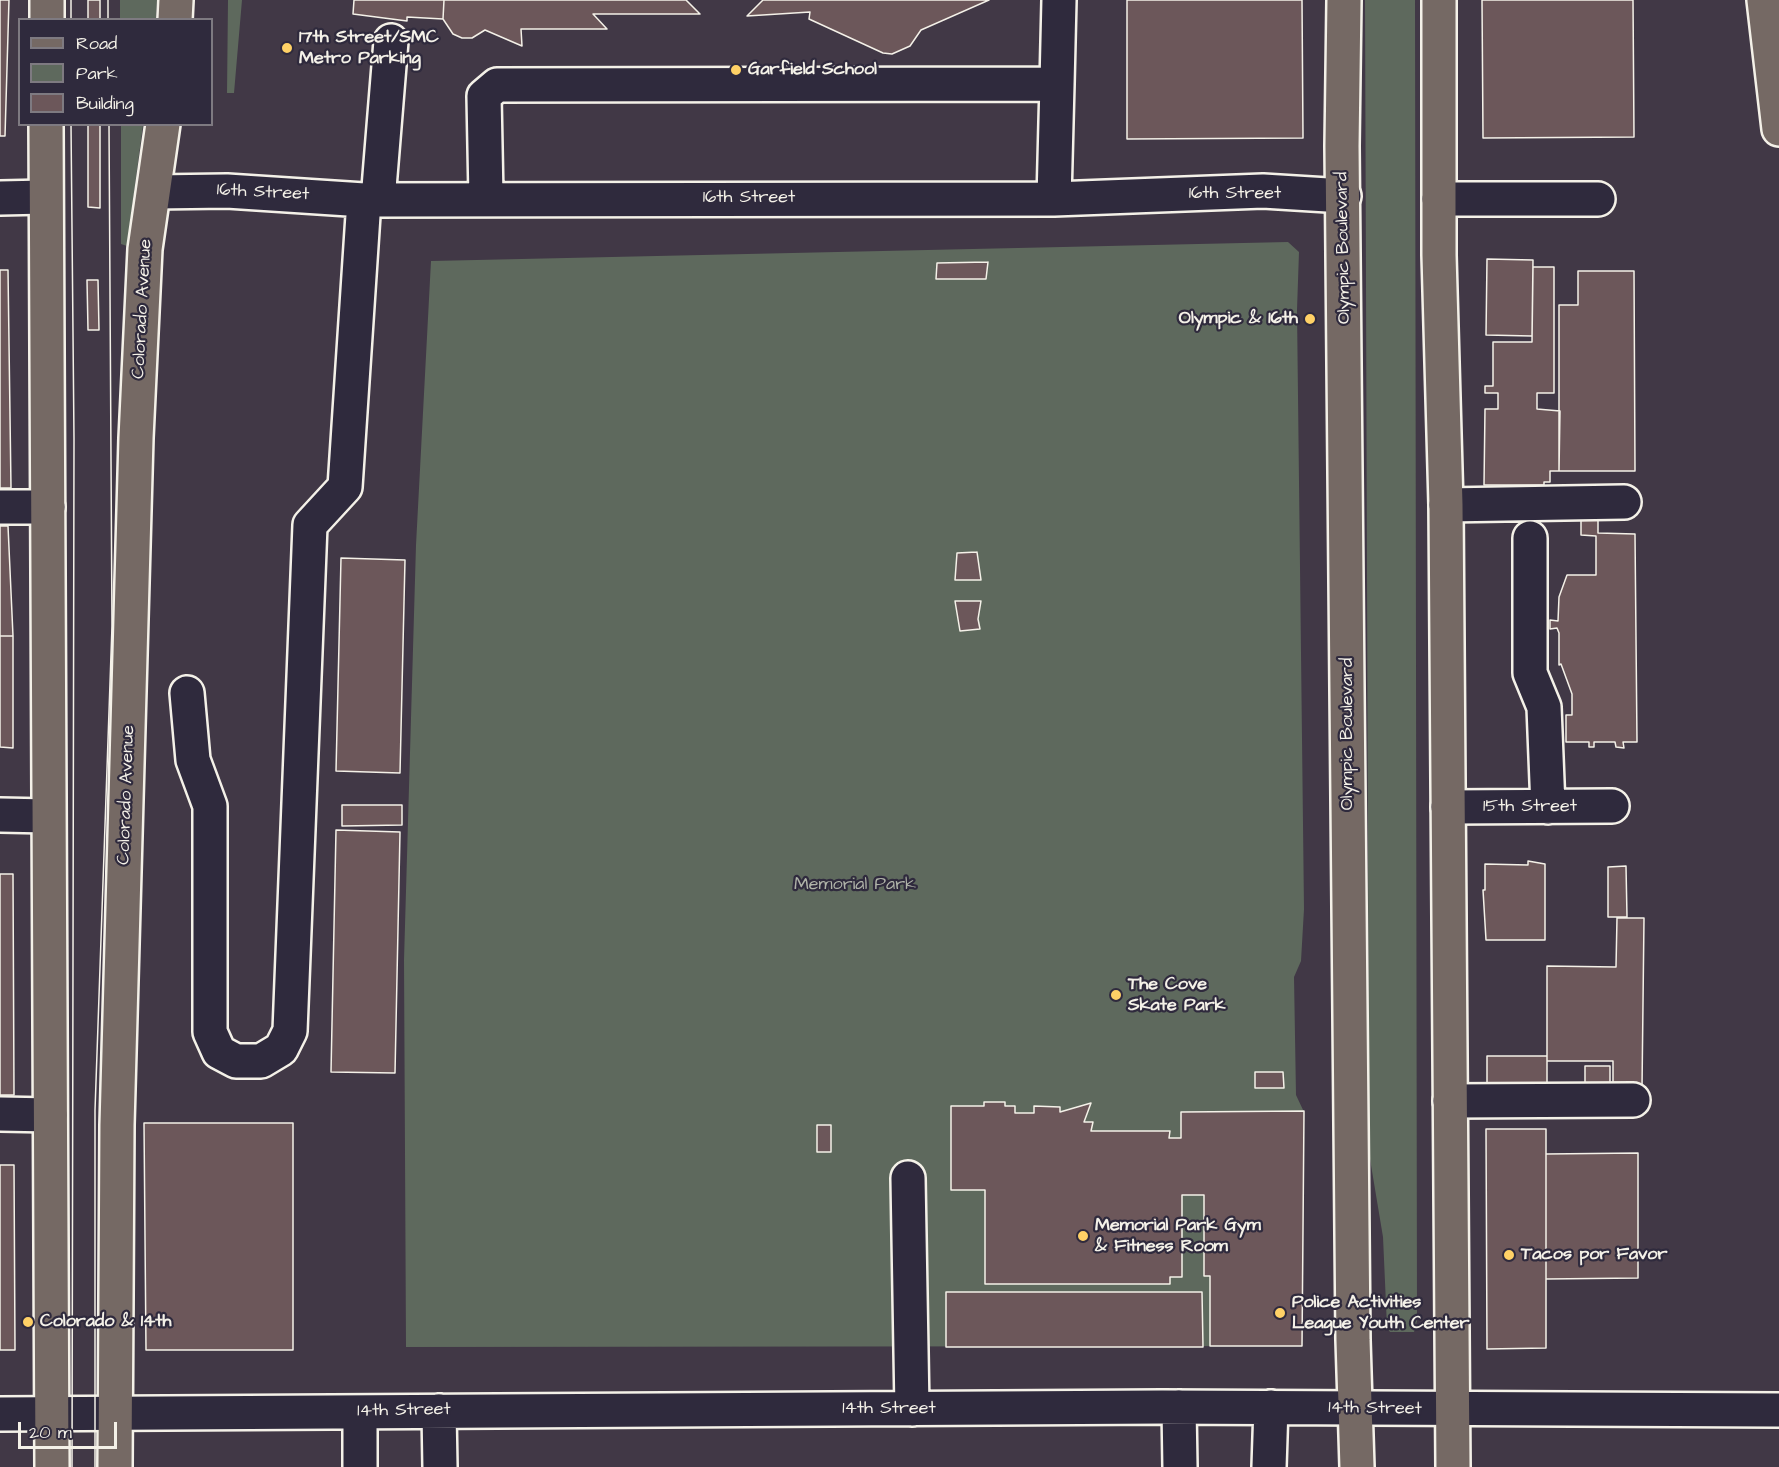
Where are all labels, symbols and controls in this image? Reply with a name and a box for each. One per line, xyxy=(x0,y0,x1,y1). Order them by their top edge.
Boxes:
legend xyxy=(18,18,213,126)
place label: 17th Street/SMC Metro Parking xyxy=(299,27,439,70)
text: Road xyxy=(76,31,117,56)
marker: 17th Street/SMC Metro Parking xyxy=(280,41,294,55)
place label: Garfield School xyxy=(748,59,877,81)
text: Park xyxy=(76,61,118,86)
marker: Garfield School xyxy=(729,63,743,77)
text: Building xyxy=(76,91,134,116)
street label: Olympic Boulevard xyxy=(1332,172,1356,324)
street label: 16th Street xyxy=(216,180,310,206)
street label: 16th Street xyxy=(1189,183,1281,205)
street label: 16th Street xyxy=(703,187,795,209)
street label: Colorado Avenue xyxy=(129,239,157,379)
place label: Olympic & 16th xyxy=(1179,308,1298,330)
marker: Olympic & 16th xyxy=(1303,312,1317,326)
street label: Olympic Boulevard xyxy=(1337,658,1359,810)
street label: Colorado Avenue xyxy=(114,725,140,865)
street label: 15th Street xyxy=(1483,796,1577,818)
park label: Memorial Park xyxy=(794,874,916,896)
place label: The Cove Skate Park xyxy=(1128,974,1226,1016)
marker: The Cove Skate Park xyxy=(1109,988,1123,1002)
place label: Memorial Park Gym & Fitness Room xyxy=(1095,1215,1261,1258)
marker: Memorial Park Gym & Fitness Room xyxy=(1076,1229,1090,1243)
place label: Tacos por Favor xyxy=(1521,1244,1667,1266)
marker: Tacos por Favor xyxy=(1502,1248,1516,1262)
place label: Police Activities League Youth Center xyxy=(1292,1292,1469,1334)
marker: Police Activities League Youth Center xyxy=(1273,1306,1287,1320)
place label: Colorado & 14th xyxy=(40,1311,171,1333)
marker: Colorado & 14th xyxy=(21,1315,35,1329)
street label: 14th Street xyxy=(1328,1397,1422,1421)
street label: 14th Street xyxy=(842,1398,936,1420)
street label: 14th Street xyxy=(357,1399,451,1423)
scale bar xyxy=(21,1410,120,1448)
text: 20 m xyxy=(29,1420,72,1445)

